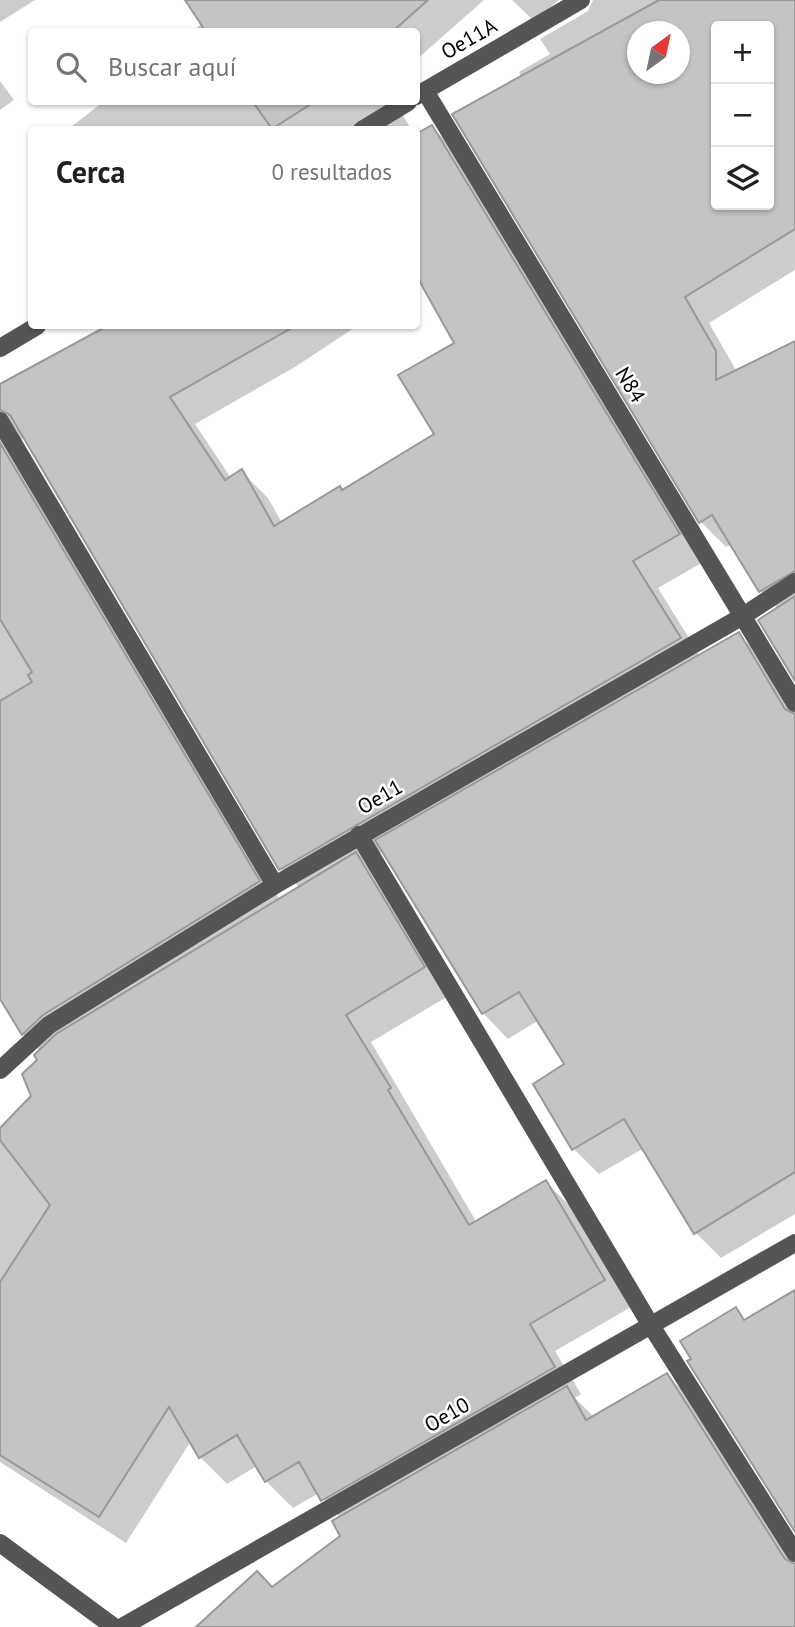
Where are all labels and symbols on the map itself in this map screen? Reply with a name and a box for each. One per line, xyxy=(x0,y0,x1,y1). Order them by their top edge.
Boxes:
street label: Oe11A xyxy=(436,11,502,65)
north arrow xyxy=(627,21,690,84)
street label: N84 xyxy=(609,362,652,408)
street label: Oe11 xyxy=(352,773,407,820)
street label: Oe10 xyxy=(419,1391,474,1438)

